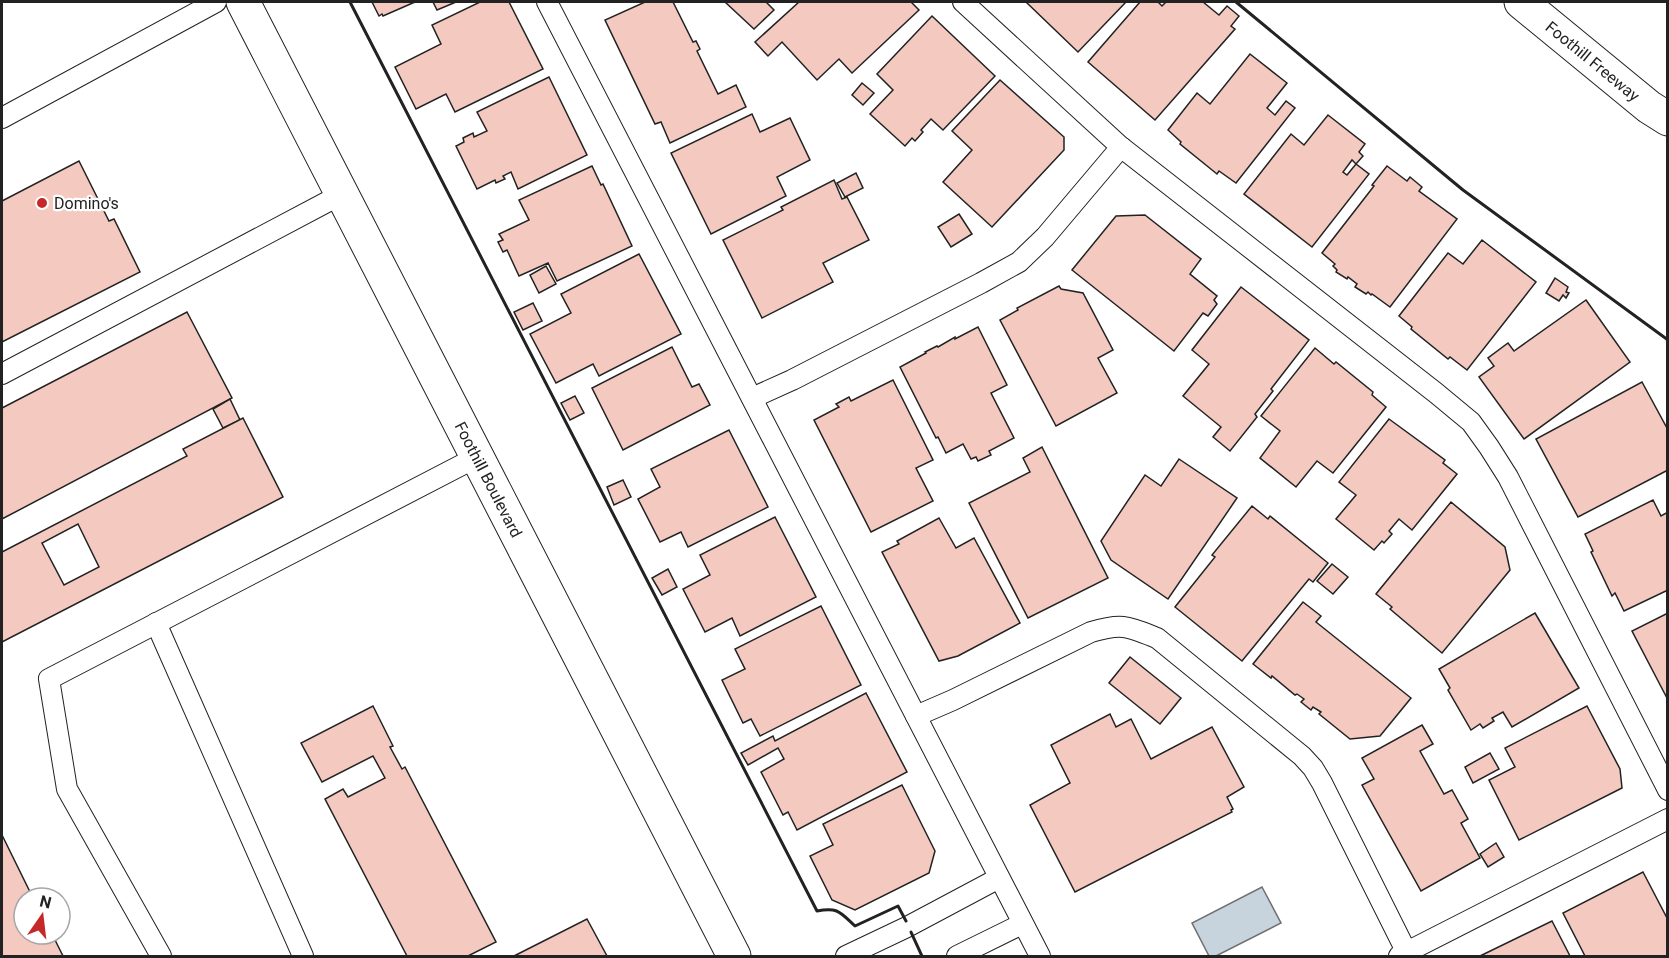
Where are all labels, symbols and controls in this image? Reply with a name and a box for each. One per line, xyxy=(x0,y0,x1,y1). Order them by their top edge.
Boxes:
street label: Foothill Freeway xyxy=(1542,17,1644,106)
place label: Domino's xyxy=(54,194,119,213)
marker: Domino's xyxy=(35,196,49,210)
street label: Foothill Boulevard xyxy=(451,419,526,541)
north arrow xyxy=(12,886,72,946)
text: N xyxy=(38,891,53,913)

